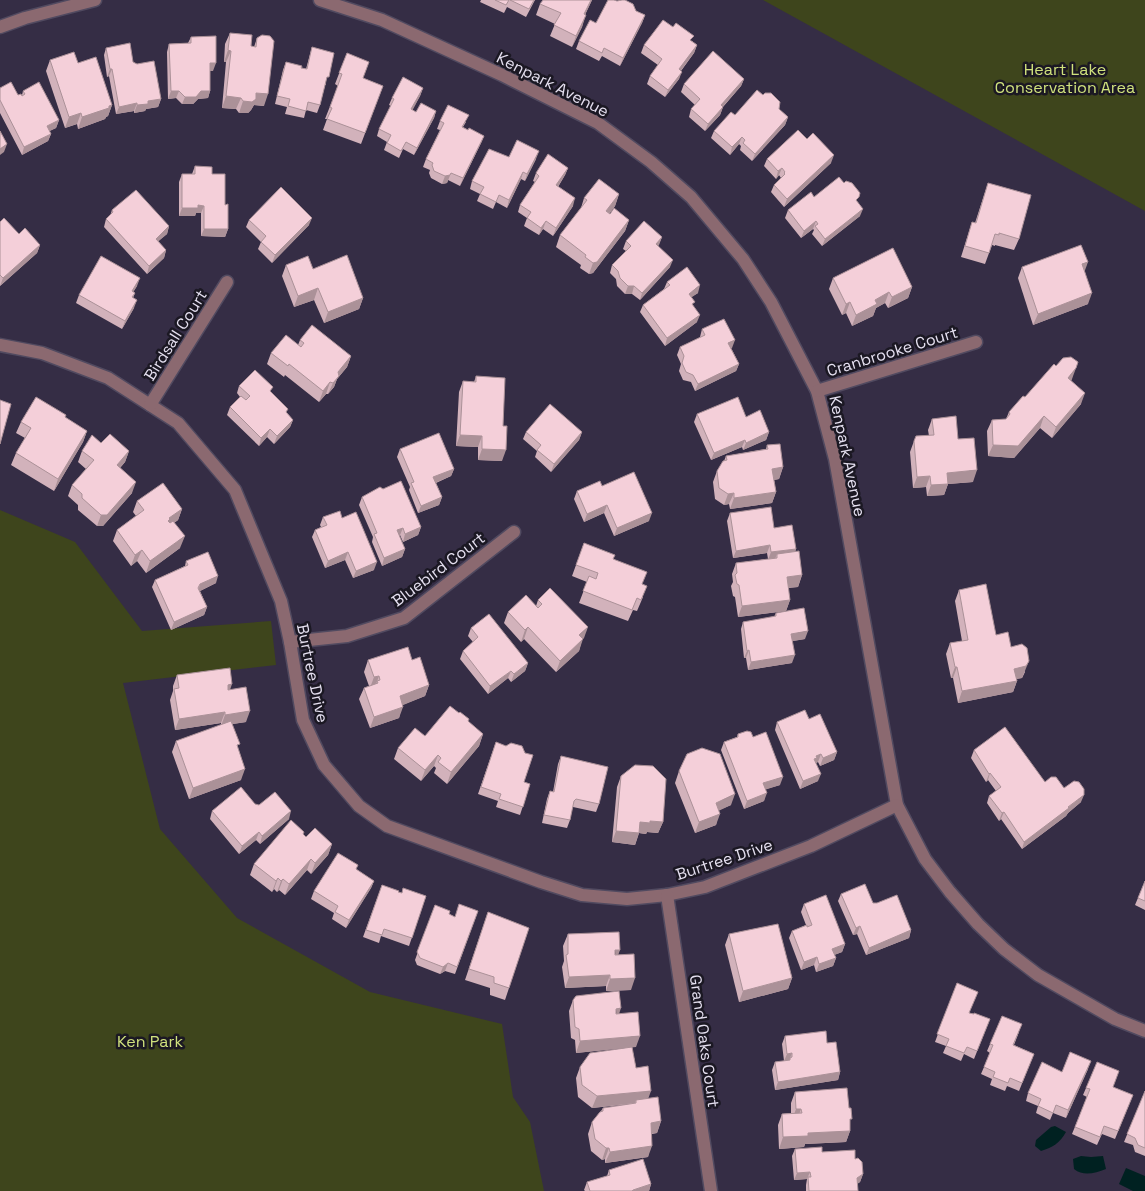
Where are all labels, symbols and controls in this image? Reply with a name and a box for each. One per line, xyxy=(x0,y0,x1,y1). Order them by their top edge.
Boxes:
street label: Kenpark Avenue xyxy=(493,47,612,122)
park label: Heart Lake Conservation Area xyxy=(995,59,1135,98)
street label: Birdsall Court xyxy=(139,286,212,385)
street label: Cranbrooke Court xyxy=(824,322,960,381)
street label: Kenpark Avenue xyxy=(824,394,871,519)
street label: Bluebird Court xyxy=(387,527,489,611)
street label: Burtree Drive xyxy=(292,622,333,725)
street label: Burtree Drive xyxy=(673,834,775,885)
street label: Grand Oaks Court xyxy=(685,973,724,1109)
park label: Ken Park xyxy=(117,1031,183,1052)

